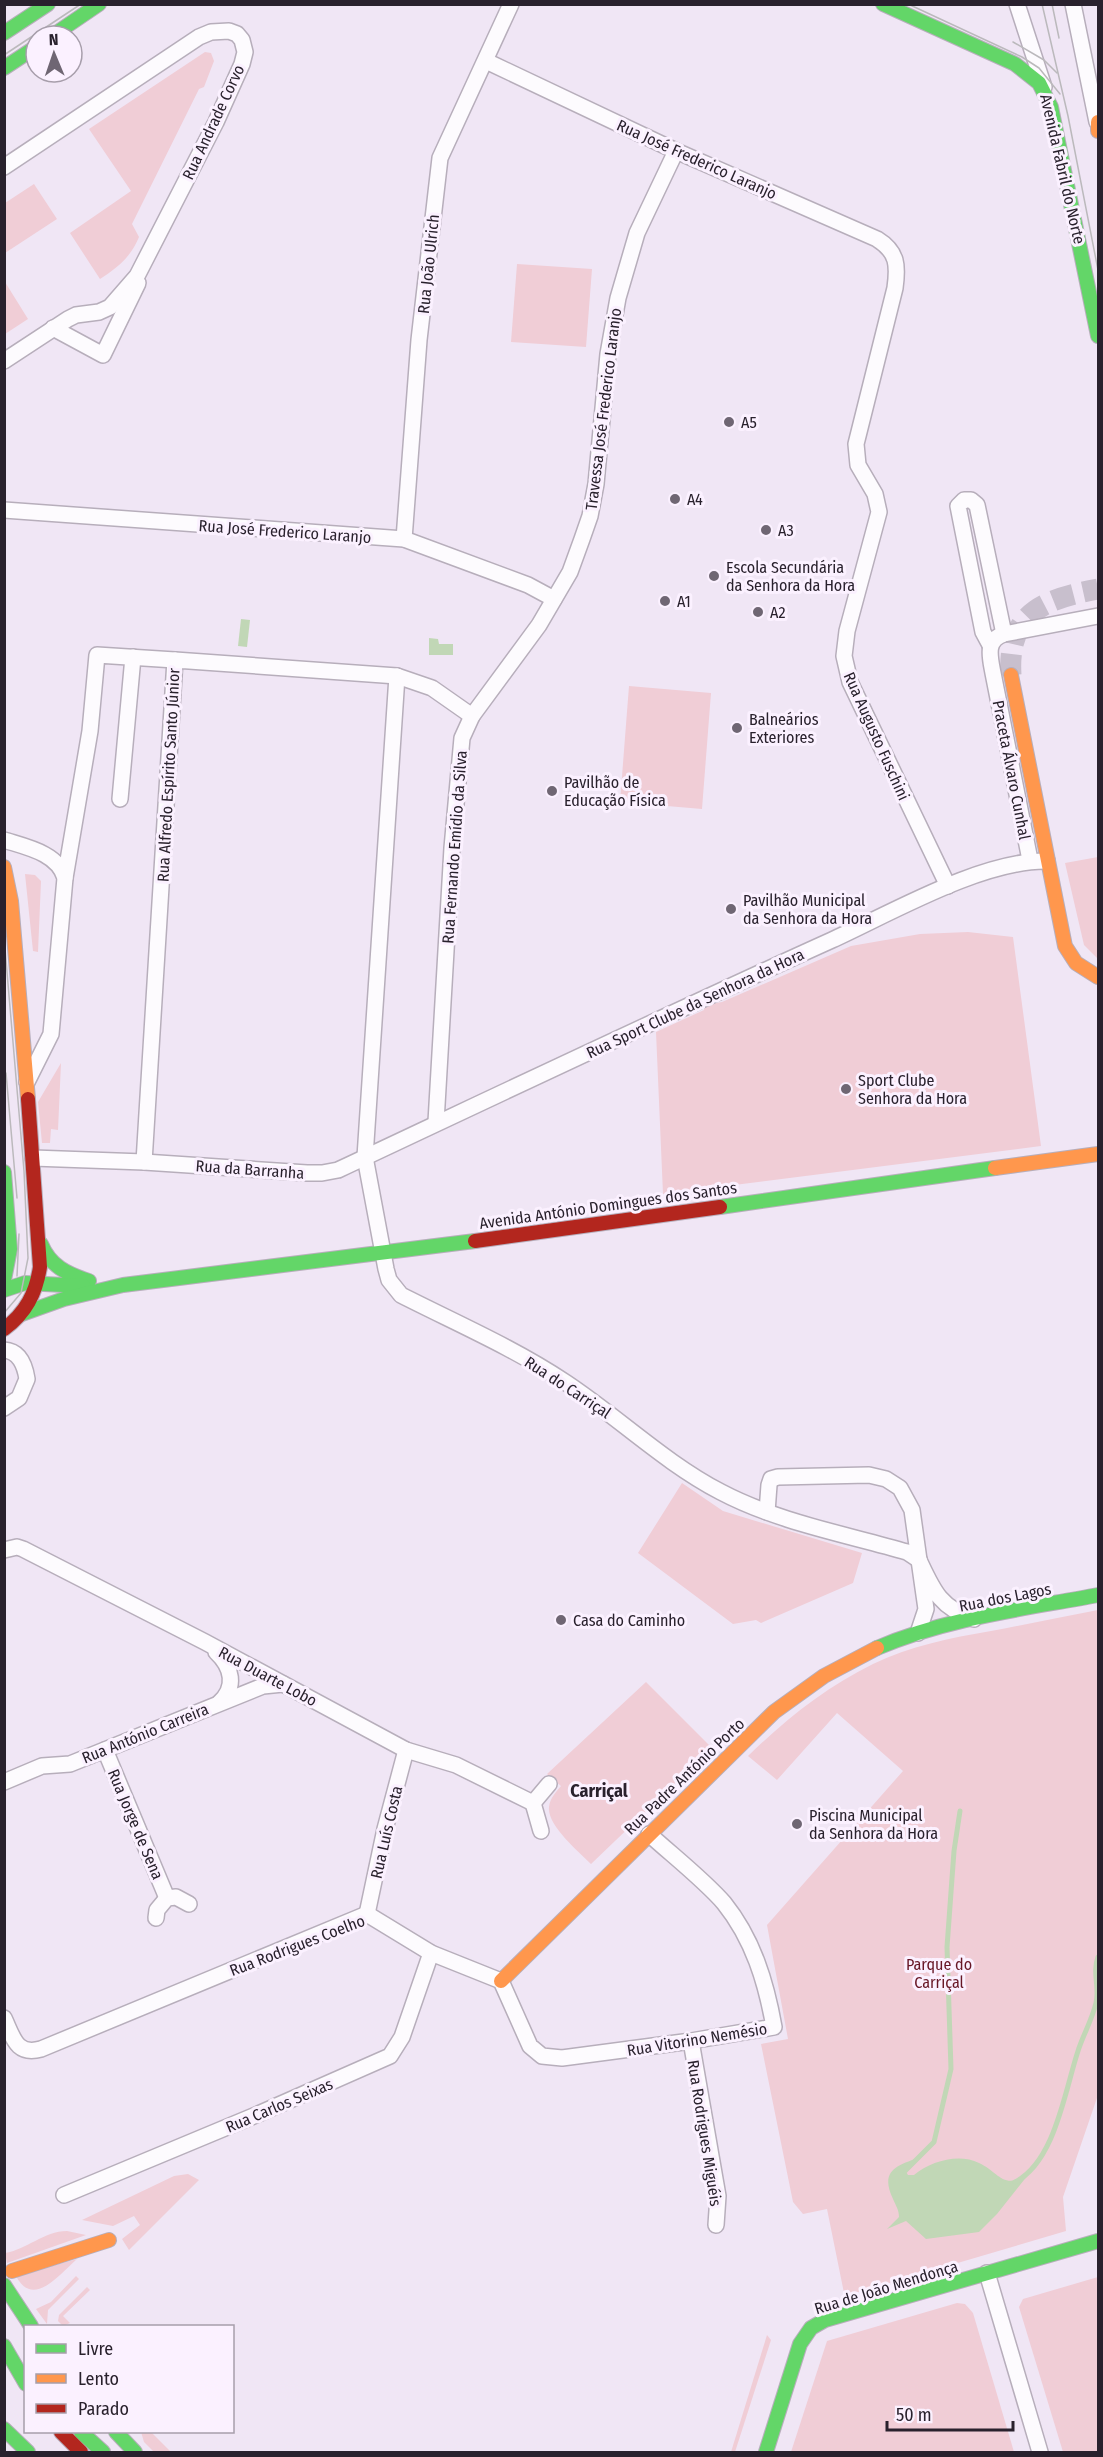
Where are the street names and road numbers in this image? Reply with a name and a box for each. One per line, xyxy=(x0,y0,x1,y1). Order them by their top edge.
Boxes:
street label: Rua Andrade Corvo xyxy=(179,62,248,183)
street label: Avenida Fabril do Norte xyxy=(1036,92,1089,246)
street label: Rua José Frederico Laranjo xyxy=(614,116,780,203)
street label: Rua João Ulrich xyxy=(414,213,443,315)
street label: Travessa José Frederico Laranjo xyxy=(582,307,625,511)
street label: Rua José Frederico Laranjo xyxy=(198,516,372,547)
street label: Rua Alfredo Espírito Santo Júnior xyxy=(153,667,184,882)
street label: Rua Augusto Fuschini xyxy=(840,669,913,803)
street label: Praceta Álvaro Cunhal xyxy=(989,699,1034,841)
street label: Rua Fernando Emídio da Silva xyxy=(438,750,471,944)
street label: Rua Sport Clube da Senhora da Hora xyxy=(583,944,807,1062)
street label: Rua da Barranha xyxy=(195,1156,305,1183)
street label: Avenida António Domingues dos Santos xyxy=(478,1178,738,1233)
street label: Rua do Carriçal xyxy=(521,1352,614,1422)
street label: Rua dos Lagos xyxy=(957,1579,1053,1616)
street label: Rua Duarte Lobo xyxy=(215,1643,320,1710)
street label: Rua António Carreira xyxy=(79,1699,211,1768)
street label: Rua Padre António Porto xyxy=(620,1714,748,1839)
street label: Rua Jorge de Sena xyxy=(104,1766,167,1882)
street label: Rua Luís Costa xyxy=(367,1784,406,1880)
street label: Rua Rodrigues Coelho xyxy=(227,1911,367,1980)
street label: Rua Vitorino Nemésio xyxy=(626,2019,768,2060)
street label: Rua Rodrigues Miguéis xyxy=(684,2059,725,2208)
street label: Rua Carlos Seixas xyxy=(223,2074,336,2137)
street label: Rua de João Mendonça xyxy=(812,2257,960,2318)

